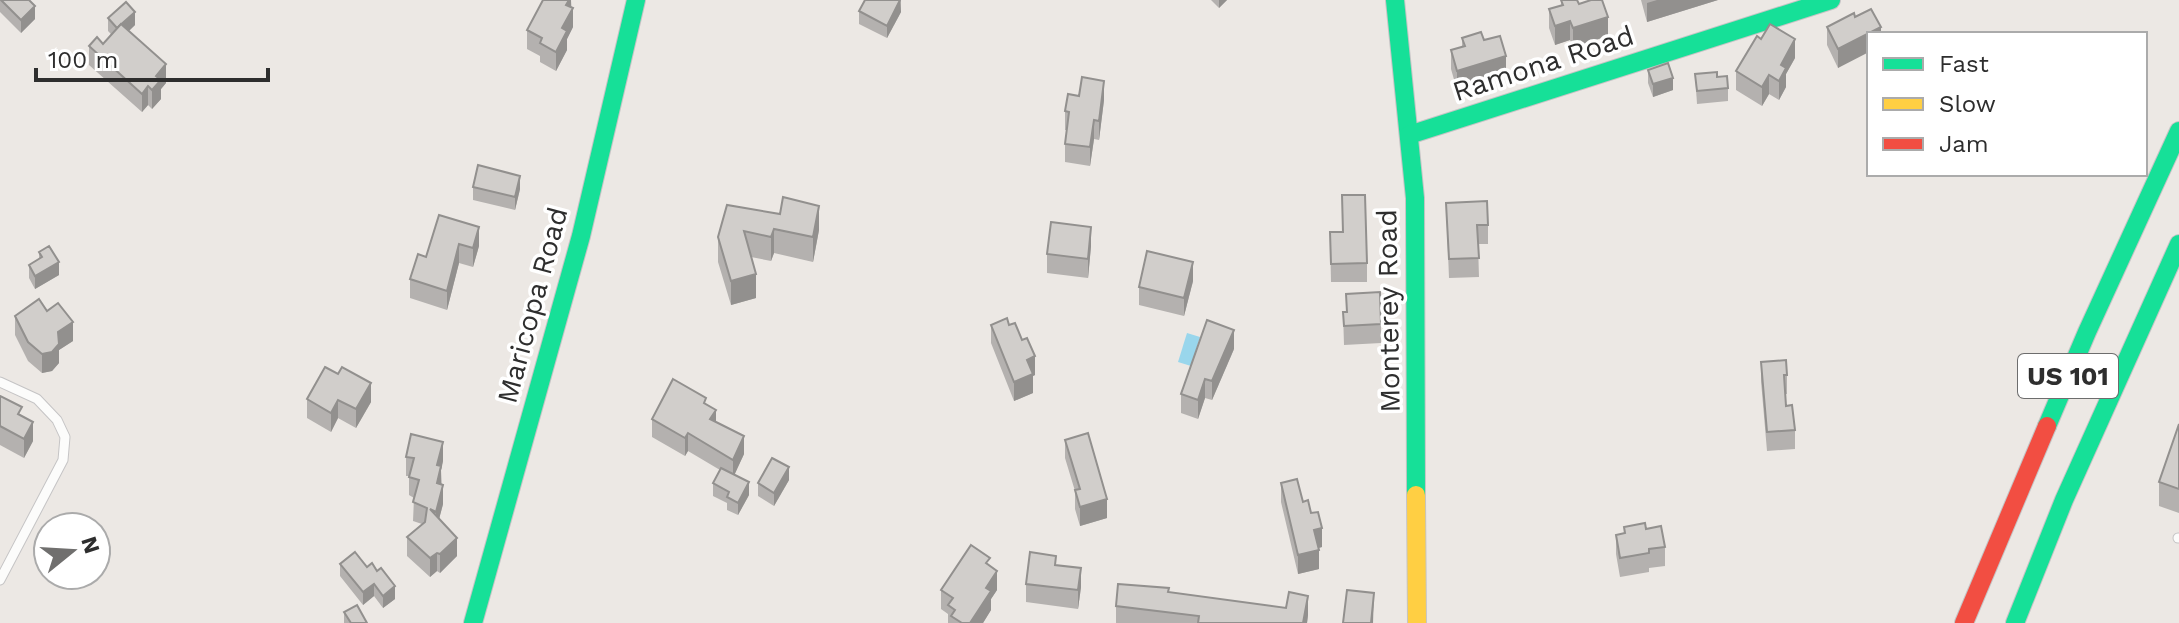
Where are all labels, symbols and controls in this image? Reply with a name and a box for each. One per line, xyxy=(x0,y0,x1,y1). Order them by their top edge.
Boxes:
street label: Ramona Road xyxy=(1448,19,1638,108)
scale bar xyxy=(36,32,268,82)
legend xyxy=(1867,32,2147,176)
text: 100 m xyxy=(48,46,118,74)
text: Fast xyxy=(1939,50,1989,78)
text: Slow xyxy=(1939,90,1996,118)
text: Jam xyxy=(1939,130,1989,158)
street label: Maricopa Road xyxy=(490,203,575,407)
street label: Monterey Road xyxy=(1370,209,1407,413)
road number: US 101 xyxy=(2018,354,2118,398)
north arrow xyxy=(32,511,112,591)
text: N xyxy=(76,533,105,557)

